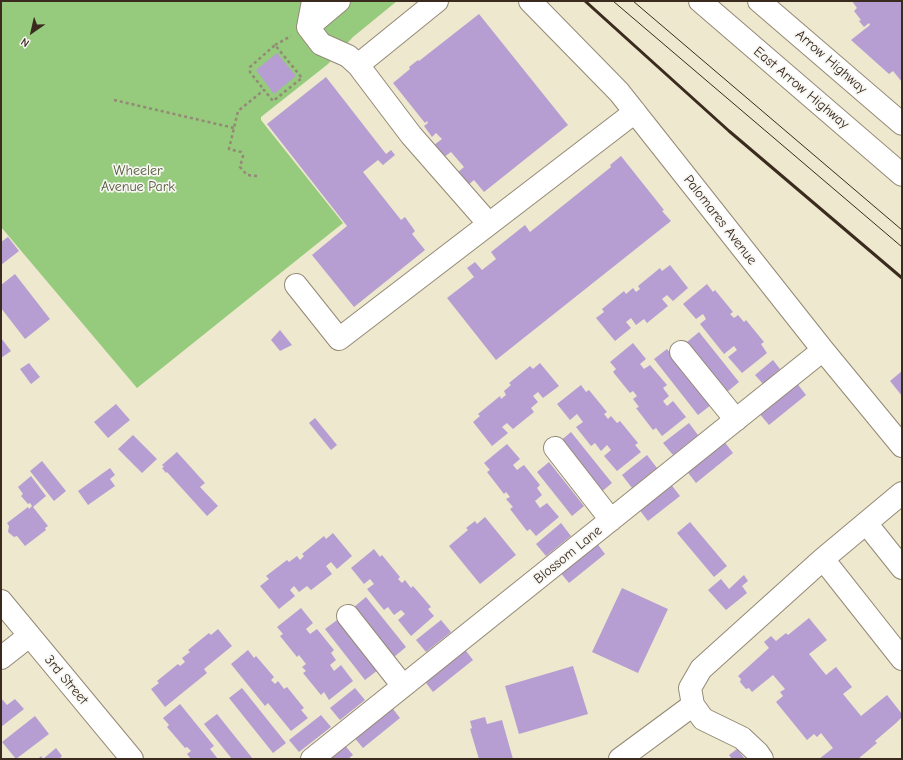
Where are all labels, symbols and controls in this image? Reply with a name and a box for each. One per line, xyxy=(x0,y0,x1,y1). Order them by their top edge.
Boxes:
north arrow xyxy=(12,12,52,52)
street label: Arrow Highway xyxy=(792,26,870,98)
text: N xyxy=(18,35,32,50)
street label: East Arrow Highway xyxy=(750,43,852,133)
park label: Wheeler Avenue Park xyxy=(101,163,175,196)
street label: Palomares Avenue xyxy=(680,172,760,268)
street label: Blossom Lane xyxy=(530,522,606,588)
street label: 3rd Street xyxy=(40,652,92,708)

